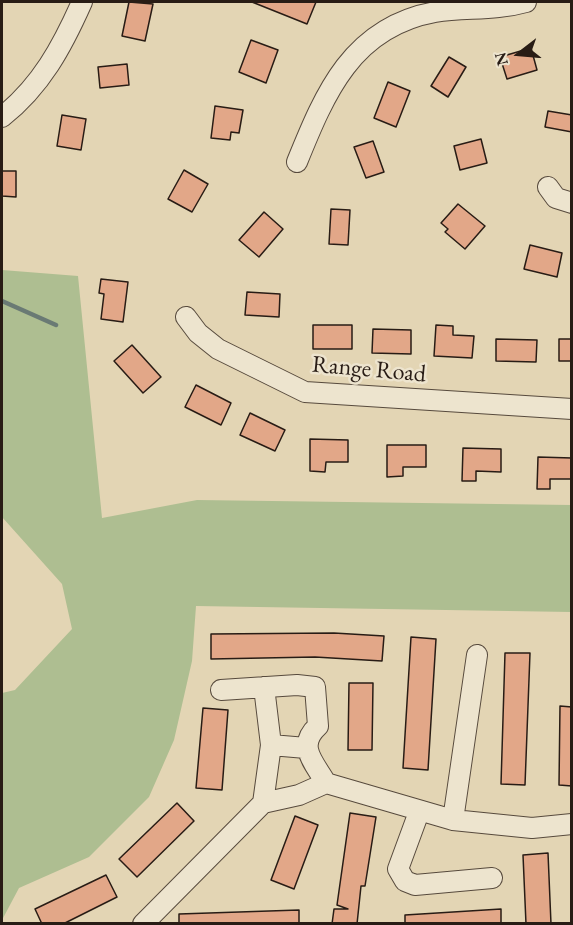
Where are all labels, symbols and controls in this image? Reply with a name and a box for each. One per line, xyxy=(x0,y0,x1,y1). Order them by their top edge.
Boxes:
north arrow xyxy=(489,24,549,84)
text: N xyxy=(489,50,513,68)
street label: Range Road xyxy=(311,351,427,389)

